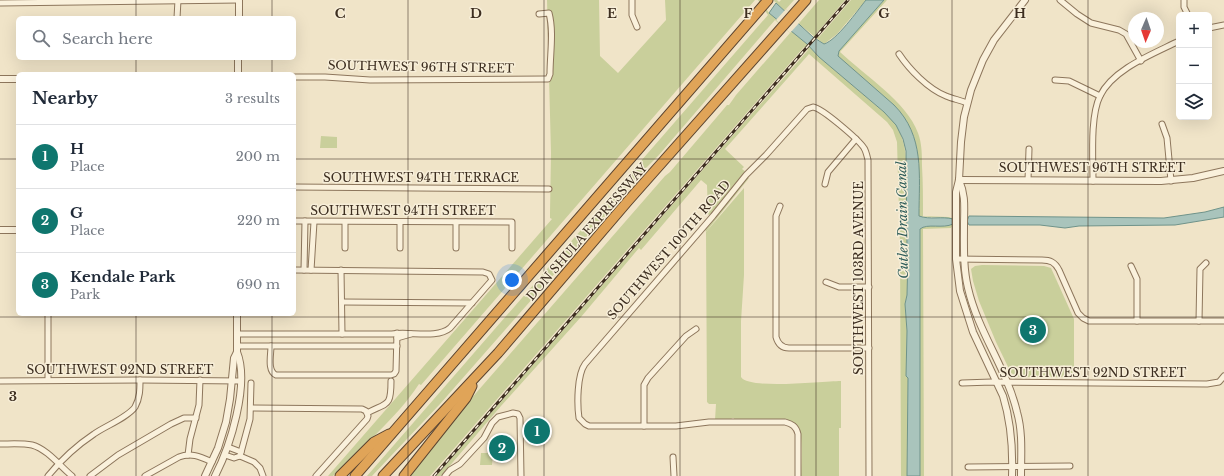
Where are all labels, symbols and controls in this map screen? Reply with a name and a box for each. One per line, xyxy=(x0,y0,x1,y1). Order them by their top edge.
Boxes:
text: C xyxy=(335,5,346,22)
text: D xyxy=(470,5,482,22)
text: E xyxy=(607,5,617,22)
text: F xyxy=(744,5,753,22)
text: G xyxy=(878,5,890,22)
text: H xyxy=(1014,5,1026,22)
north arrow xyxy=(1128,12,1164,48)
map controls xyxy=(1176,12,1212,120)
button: + xyxy=(1176,12,1212,48)
search box xyxy=(16,16,296,60)
icon: search xyxy=(30,27,52,49)
text: Search here xyxy=(62,29,153,48)
button: − xyxy=(1176,48,1212,84)
street label: SOUTHWEST 96TH STREET xyxy=(328,57,515,76)
button: layers xyxy=(1176,84,1212,120)
text: Nearby xyxy=(32,88,98,109)
text: 3 results xyxy=(225,90,280,107)
text: H xyxy=(70,139,84,158)
text: 1 xyxy=(42,148,48,165)
text: 200 m xyxy=(236,148,280,165)
text: Place xyxy=(70,158,105,175)
street label: DON SHULA EXPRESSWAY xyxy=(523,160,650,303)
water label: Cutler Drain Canal xyxy=(893,160,912,279)
street label: SOUTHWEST 96TH STREET xyxy=(999,160,1186,175)
street label: SOUTHWEST 94TH TERRACE xyxy=(323,170,519,185)
street label: SOUTHWEST 100TH ROAD xyxy=(604,177,733,323)
street label: SOUTHWEST 103RD AVENUE xyxy=(851,181,866,375)
text: G xyxy=(70,203,83,222)
street label: SOUTHWEST 94TH STREET xyxy=(310,203,496,218)
text: 2 xyxy=(41,212,49,229)
text: 220 m xyxy=(237,212,280,229)
text: Place xyxy=(70,222,105,239)
text: Kendale Park xyxy=(70,267,175,286)
your location xyxy=(502,270,522,290)
text: 3 xyxy=(41,276,49,293)
text: 690 m xyxy=(236,276,280,293)
text: Park xyxy=(70,286,100,303)
pin: 3 xyxy=(1020,315,1046,345)
street label: SOUTHWEST 92ND STREET xyxy=(26,362,214,377)
street label: SOUTHWEST 92ND STREET xyxy=(999,365,1187,380)
text: 3 xyxy=(9,388,17,405)
pin: 1 xyxy=(524,416,550,446)
pin: 2 xyxy=(489,433,515,463)

